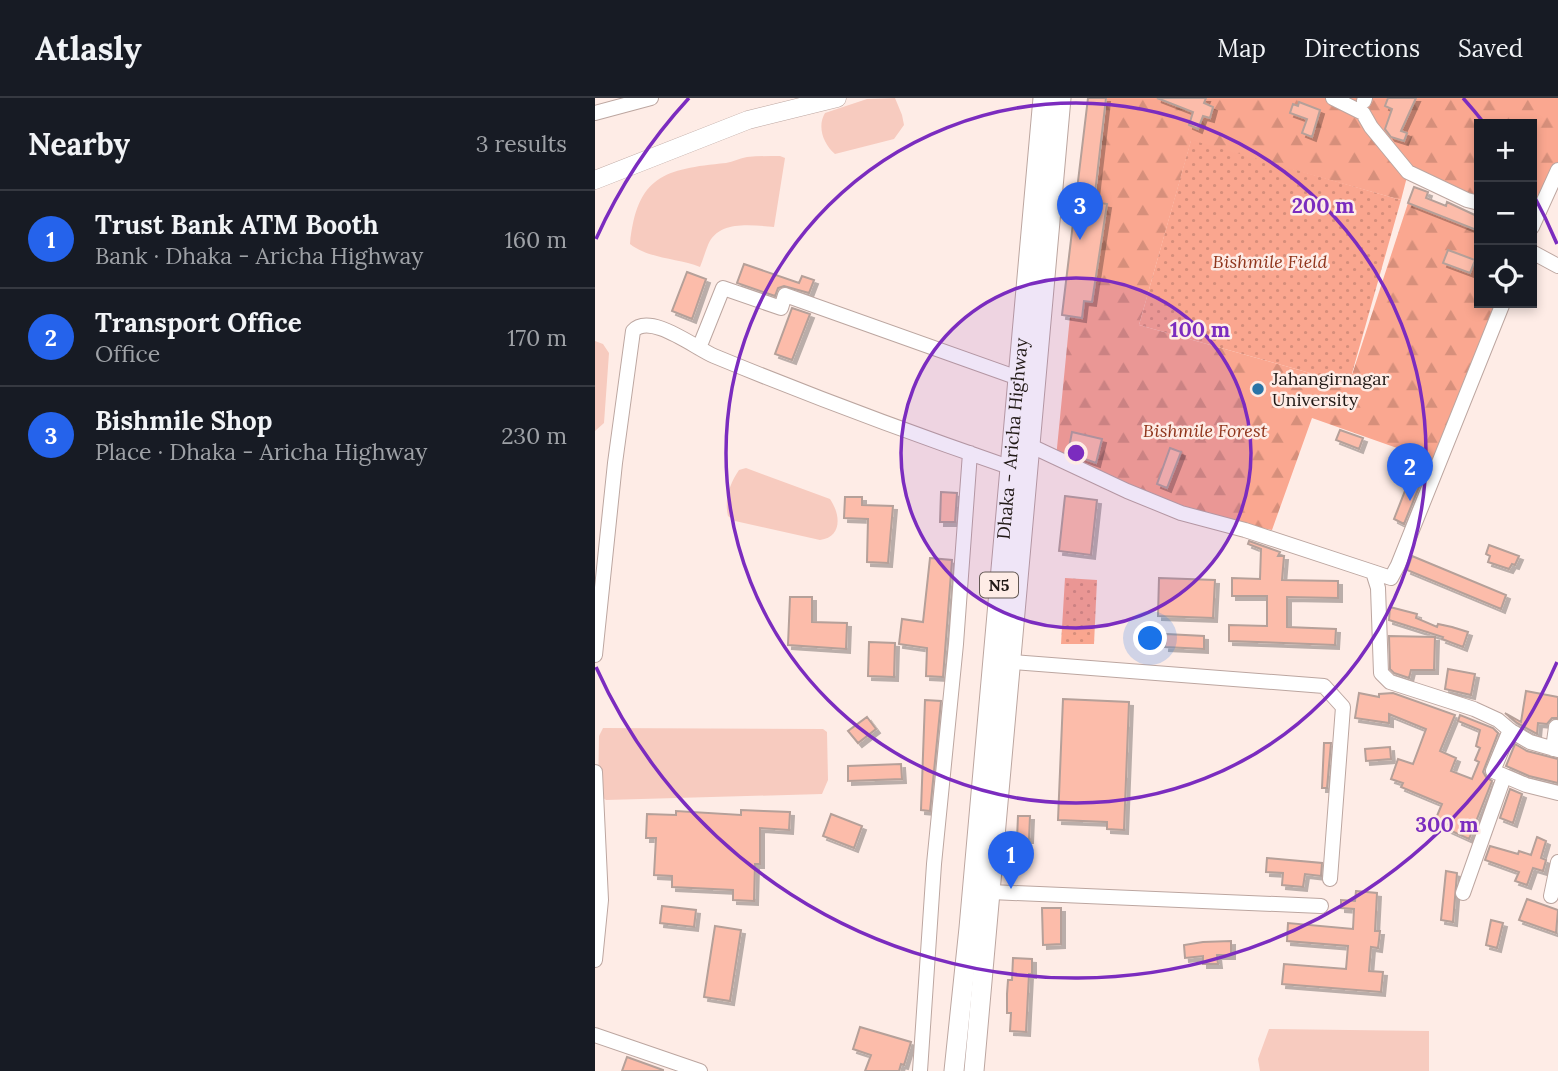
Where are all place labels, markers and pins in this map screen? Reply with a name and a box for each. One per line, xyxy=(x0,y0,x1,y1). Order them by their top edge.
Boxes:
pin: 3 xyxy=(1057,182,1103,240)
place label: Jahangirnagar University xyxy=(1271,367,1389,411)
marker: Jahangirnagar University xyxy=(1250,381,1266,397)
centre of rings xyxy=(1064,441,1088,465)
pin: 2 xyxy=(1387,443,1433,501)
pin: 1 xyxy=(988,831,1034,889)

